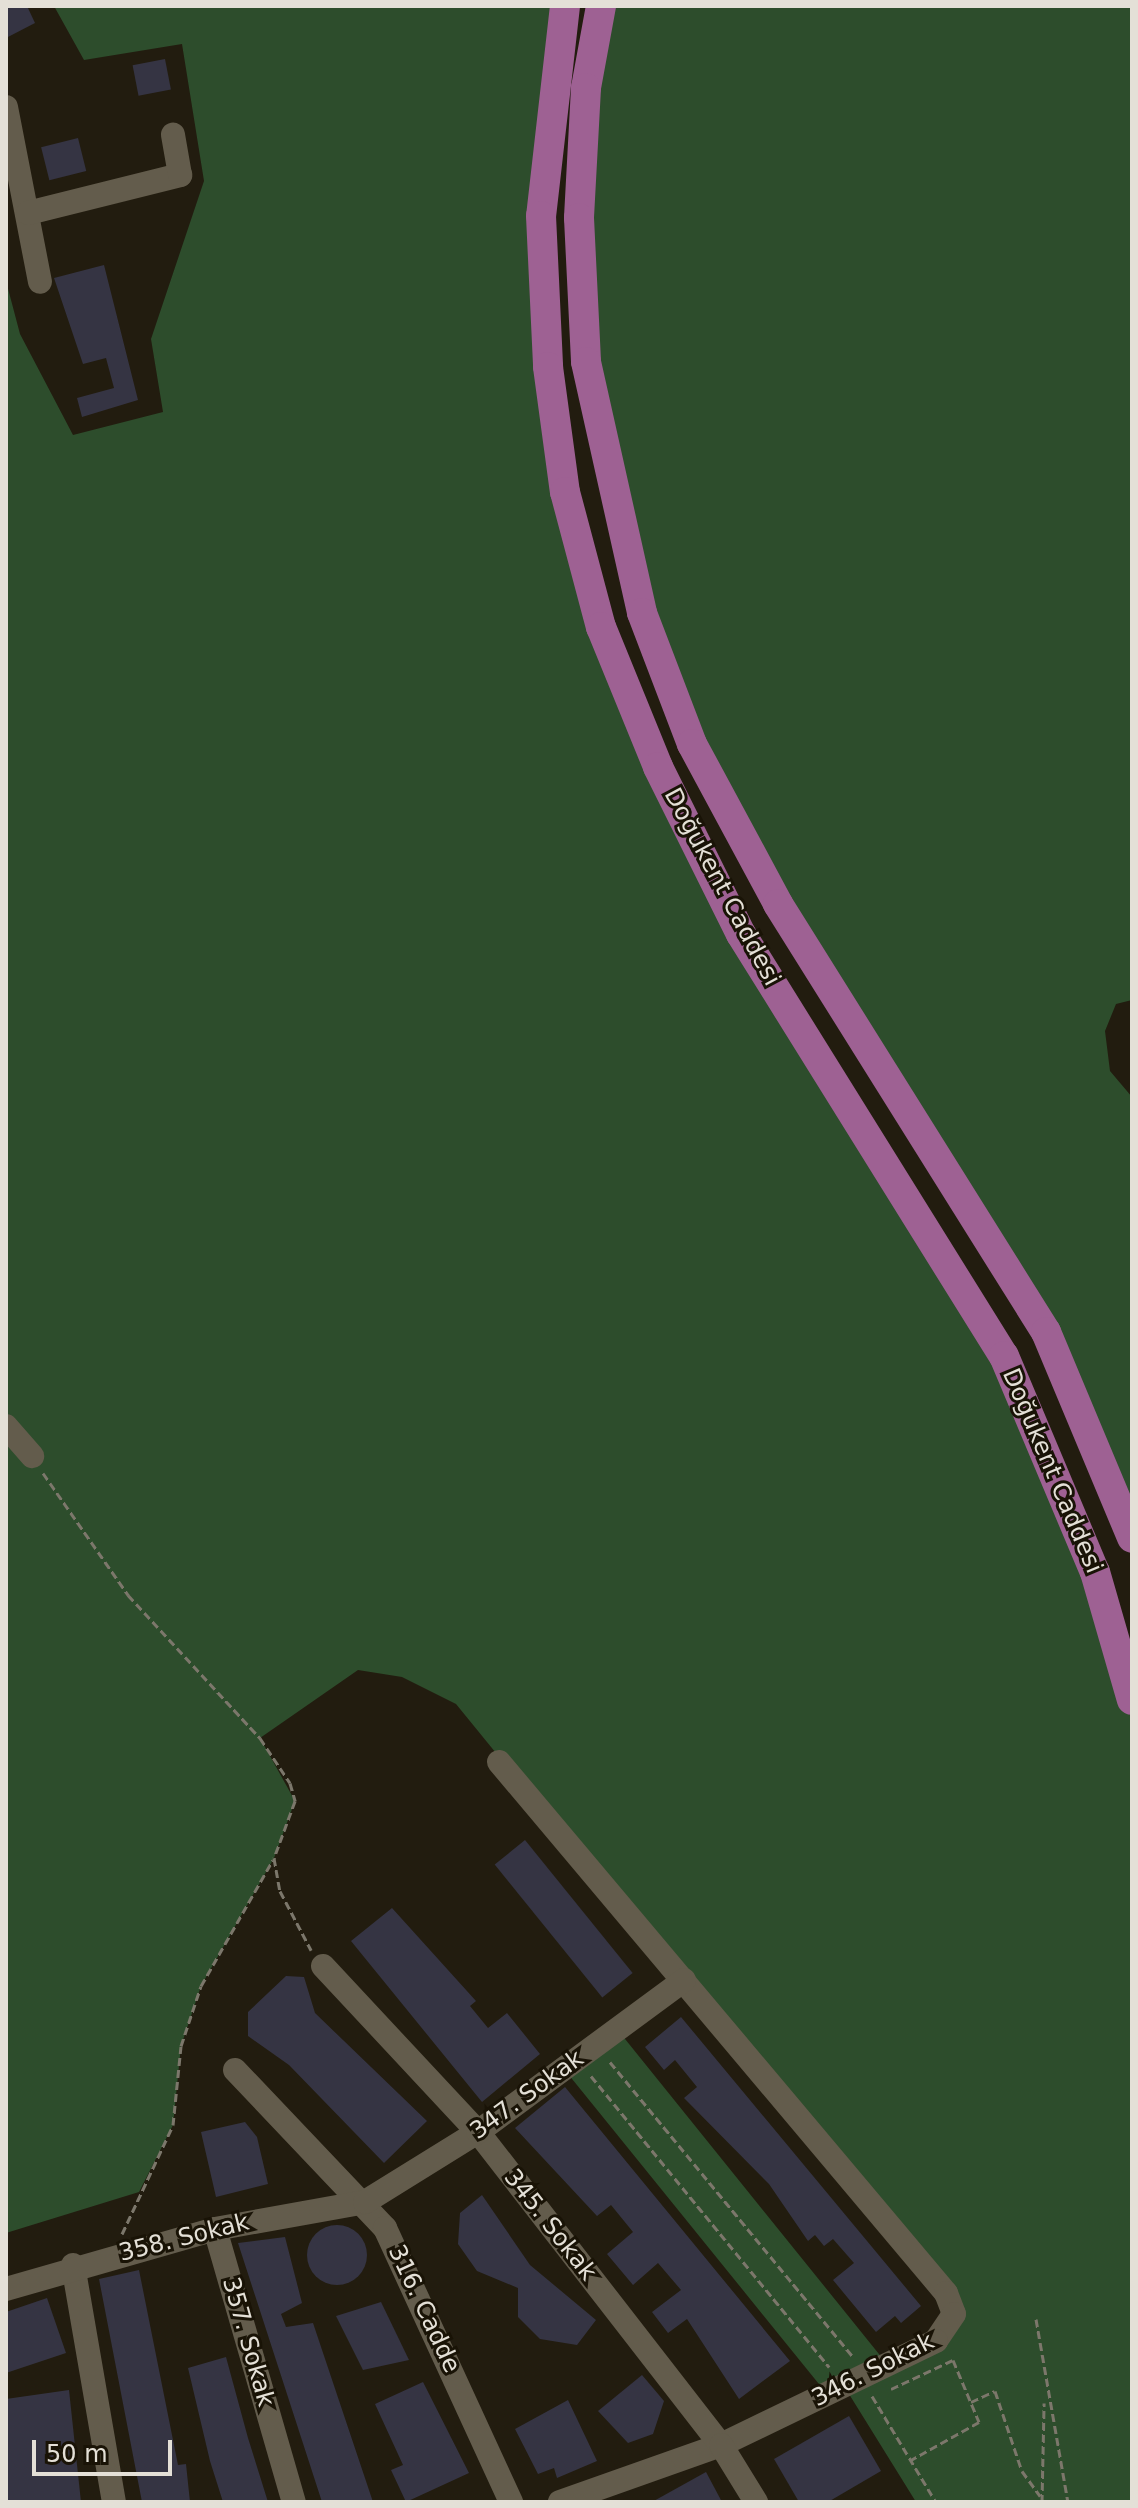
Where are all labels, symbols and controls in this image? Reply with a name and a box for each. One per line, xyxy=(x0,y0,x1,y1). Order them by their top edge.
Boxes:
street label: Doğukent Caddesi xyxy=(658,783,786,991)
street label: Doğukent Caddesi xyxy=(996,1364,1108,1578)
street label: 347. Sokak xyxy=(465,2044,589,2146)
street label: 345. Sokak xyxy=(498,2164,602,2286)
street label: 358. Sokak xyxy=(116,2208,252,2268)
street label: 316. Cadde xyxy=(382,2240,466,2378)
street label: 357. Sokak xyxy=(216,2274,280,2410)
street label: 346. Sokak xyxy=(807,2327,939,2413)
scale bar xyxy=(36,2424,176,2474)
text: 50 m xyxy=(46,2440,108,2468)

